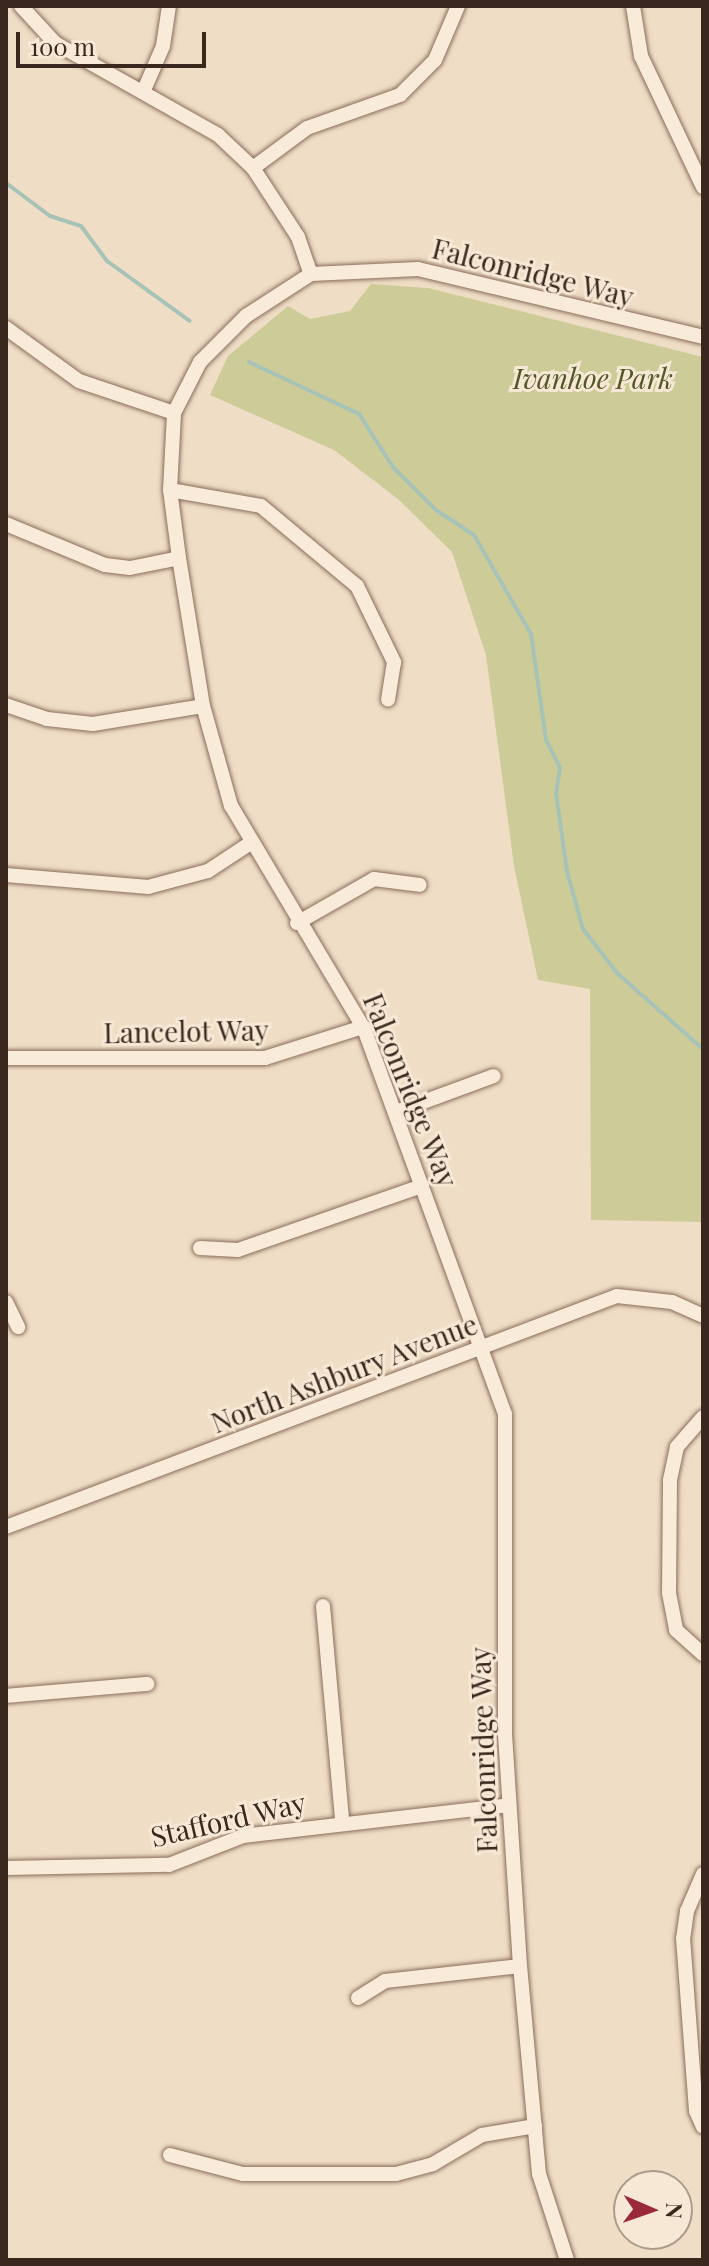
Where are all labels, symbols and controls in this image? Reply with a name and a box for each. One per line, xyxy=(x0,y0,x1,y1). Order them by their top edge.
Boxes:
scale bar xyxy=(20,16,210,66)
text: 100 m xyxy=(30,30,95,62)
street label: Falconridge Way xyxy=(428,231,638,313)
park label: Ivanhoe Park xyxy=(513,361,673,395)
street label: Falconridge Way xyxy=(357,988,465,1192)
street label: Lancelot Way xyxy=(102,1013,270,1049)
street label: North Ashbury Avenue xyxy=(205,1306,483,1440)
street label: Falconridge Way xyxy=(463,1646,503,1854)
street label: Stafford Way xyxy=(147,1785,309,1853)
north arrow xyxy=(613,2170,693,2250)
text: N xyxy=(660,2202,690,2219)

